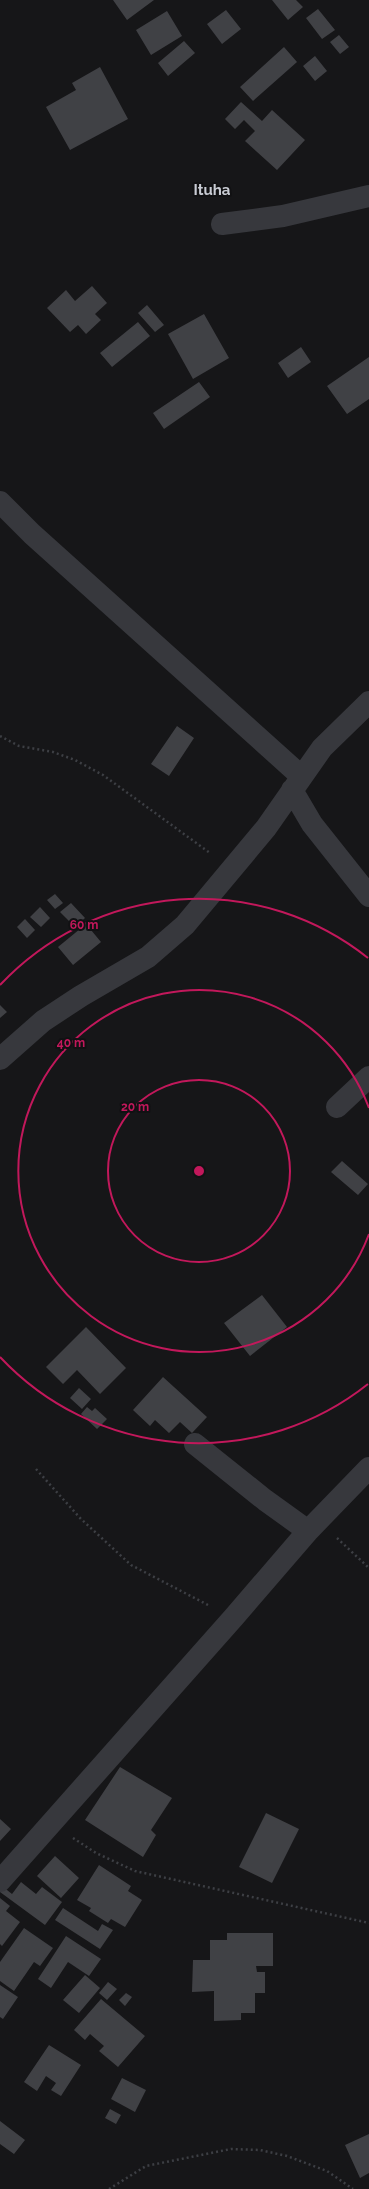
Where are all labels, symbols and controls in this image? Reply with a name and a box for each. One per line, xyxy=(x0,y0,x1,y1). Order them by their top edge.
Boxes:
district label: Ituha xyxy=(194,181,231,199)
text: 60 m xyxy=(70,918,98,932)
text: 40 m xyxy=(57,1036,85,1050)
text: 20 m xyxy=(121,1100,149,1114)
centre of rings xyxy=(192,1164,206,1178)

